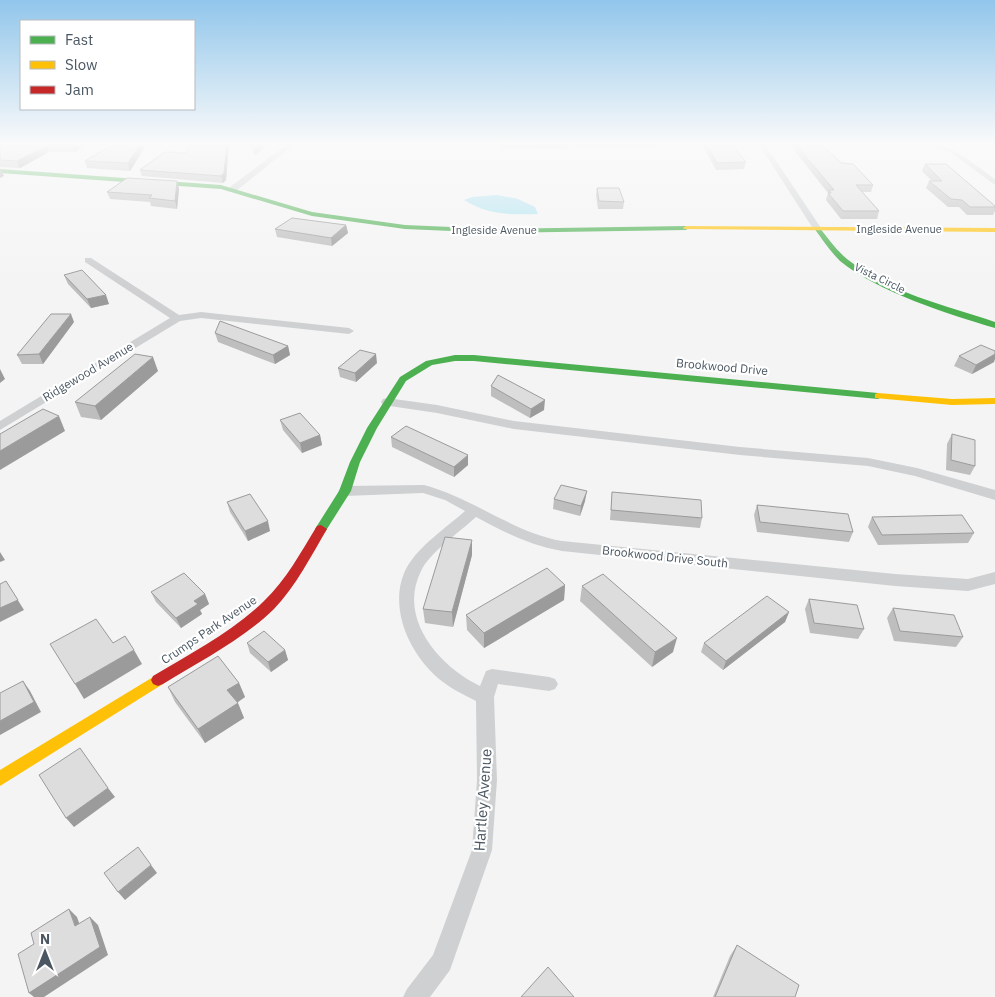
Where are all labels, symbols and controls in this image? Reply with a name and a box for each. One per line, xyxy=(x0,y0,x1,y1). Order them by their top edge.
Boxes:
legend xyxy=(20,20,195,110)
text: Fast xyxy=(65,30,93,49)
text: Slow xyxy=(65,55,98,74)
text: Jam xyxy=(65,80,94,99)
street label: Ingleside Avenue xyxy=(856,222,942,236)
street label: Ingleside Avenue xyxy=(451,223,537,237)
street label: Vista Circle xyxy=(852,260,908,296)
street label: Ridgewood Avenue xyxy=(40,338,136,404)
street label: Brookwood Drive xyxy=(675,355,769,378)
street label: Brookwood Drive South xyxy=(601,542,729,571)
street label: Crumps Park Avenue xyxy=(158,592,260,667)
street label: Hartley Avenue xyxy=(469,748,496,852)
north arrow xyxy=(20,927,70,977)
text: N xyxy=(40,930,50,948)

